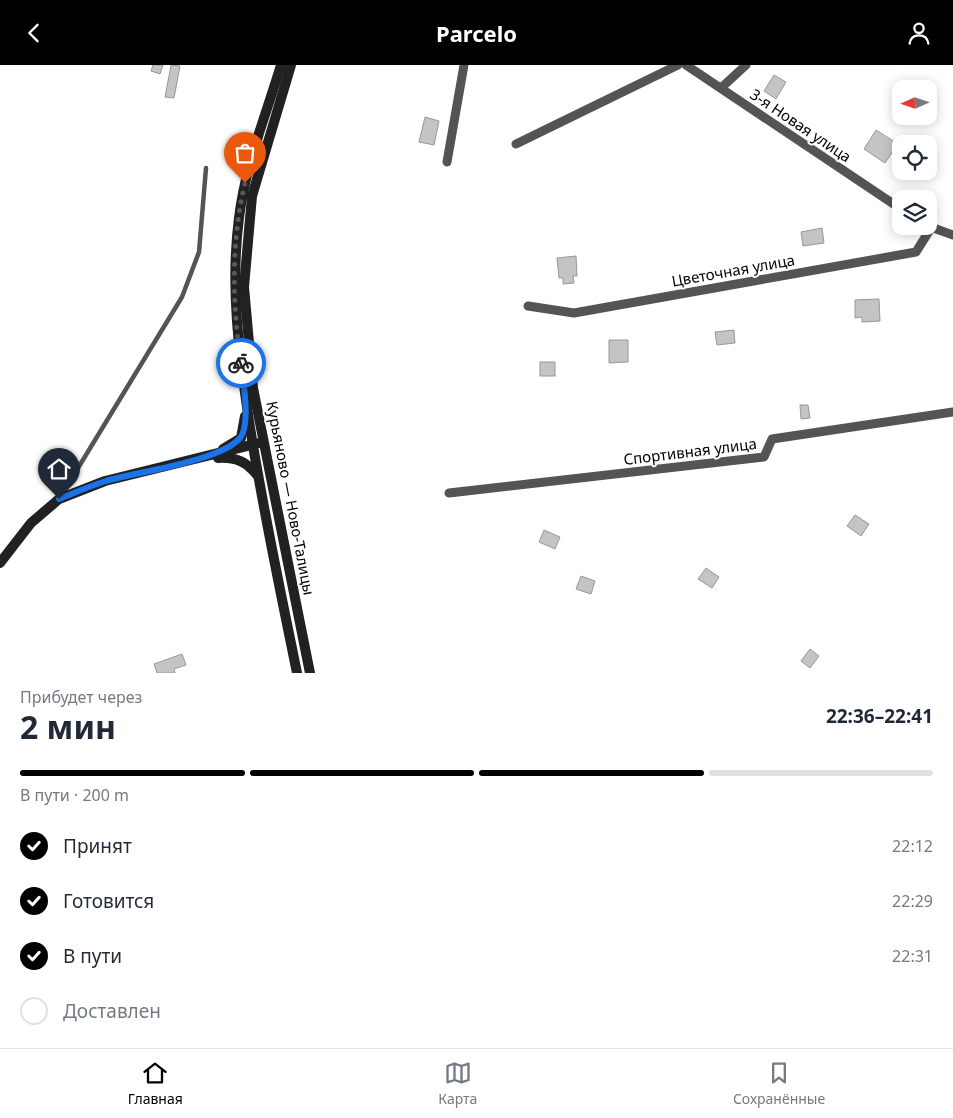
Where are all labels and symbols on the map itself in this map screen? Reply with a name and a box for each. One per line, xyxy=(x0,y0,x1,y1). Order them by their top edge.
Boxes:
north arrow xyxy=(892,80,938,125)
street label: 3-я Новая улица xyxy=(747,84,855,166)
pin xyxy=(224,132,266,183)
street label: Цветочная улица xyxy=(670,249,796,291)
courier xyxy=(216,338,266,388)
street label: Курьяново — Ново-Талицы xyxy=(262,399,320,597)
street label: Спортивная улица xyxy=(622,433,758,469)
pin xyxy=(38,448,80,499)

